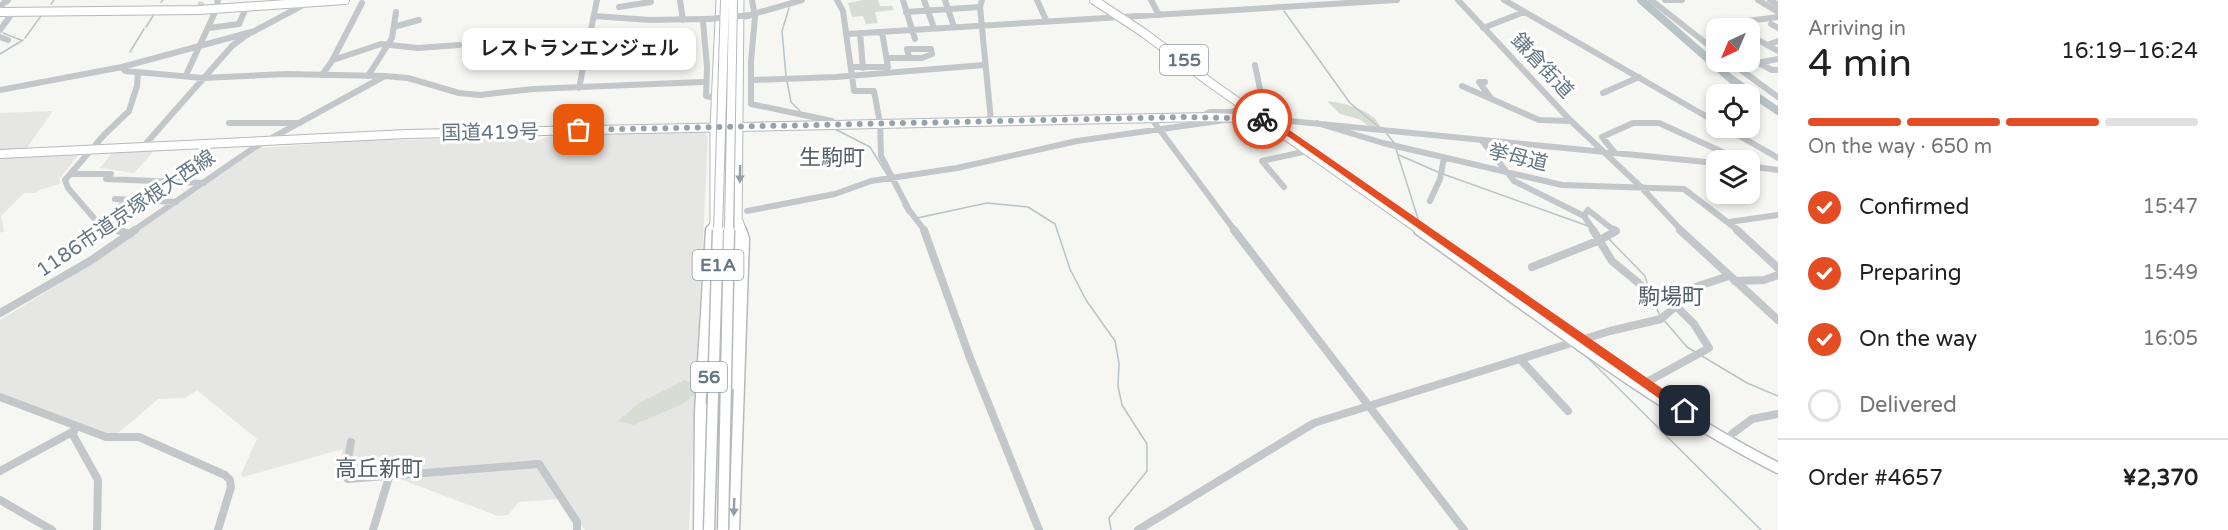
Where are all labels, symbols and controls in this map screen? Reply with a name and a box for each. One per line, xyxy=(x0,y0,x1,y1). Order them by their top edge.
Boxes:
text: Arriving in xyxy=(1808,17,1906,41)
north arrow xyxy=(1706,18,1760,72)
map controls xyxy=(1706,18,1760,204)
callout: レストランエンジェル xyxy=(462,28,696,70)
street label: 鎌倉街道 xyxy=(1506,29,1578,103)
text: レストランエンジェル xyxy=(479,37,679,61)
text: 16:19–16:24 xyxy=(2061,38,2198,64)
text: 4 min xyxy=(1808,40,1912,87)
road number: 155 xyxy=(1160,45,1208,75)
button: locate xyxy=(1706,84,1760,138)
courier xyxy=(1232,89,1292,149)
icon: bike xyxy=(1246,103,1279,136)
pin xyxy=(553,104,604,155)
icon: bag xyxy=(562,113,595,146)
street label: 国道419号 xyxy=(441,120,539,146)
text: On the way · 650 m xyxy=(1808,135,1992,159)
street label: 挙母道 xyxy=(1486,140,1550,176)
street label: 1186市道京塚根大西線 xyxy=(32,145,220,283)
district label: 生駒町 xyxy=(799,145,865,171)
button: layers xyxy=(1706,150,1760,204)
one-way arrow xyxy=(735,164,744,183)
icon: check xyxy=(1808,191,1841,224)
text: Confirmed xyxy=(1859,194,1969,220)
text: 15:47 xyxy=(2143,195,2198,219)
road number: E1A xyxy=(692,250,744,280)
icon: check xyxy=(1808,257,1841,290)
text: Preparing xyxy=(1859,260,1962,286)
text: 15:49 xyxy=(2143,261,2198,285)
district label: 駒場町 xyxy=(1638,284,1704,310)
icon: check xyxy=(1808,323,1841,356)
text: On the way xyxy=(1859,326,1977,352)
text: 16:05 xyxy=(2143,327,2198,351)
road number: 56 xyxy=(691,362,727,392)
pin xyxy=(1659,385,1710,436)
text: Delivered xyxy=(1859,392,1957,418)
icon: home xyxy=(1668,394,1701,427)
district label: 高丘新町 xyxy=(335,456,423,482)
text: Order #4657 xyxy=(1808,465,1943,491)
text: ¥2,370 xyxy=(2123,465,2198,491)
one-way arrow xyxy=(729,497,739,516)

